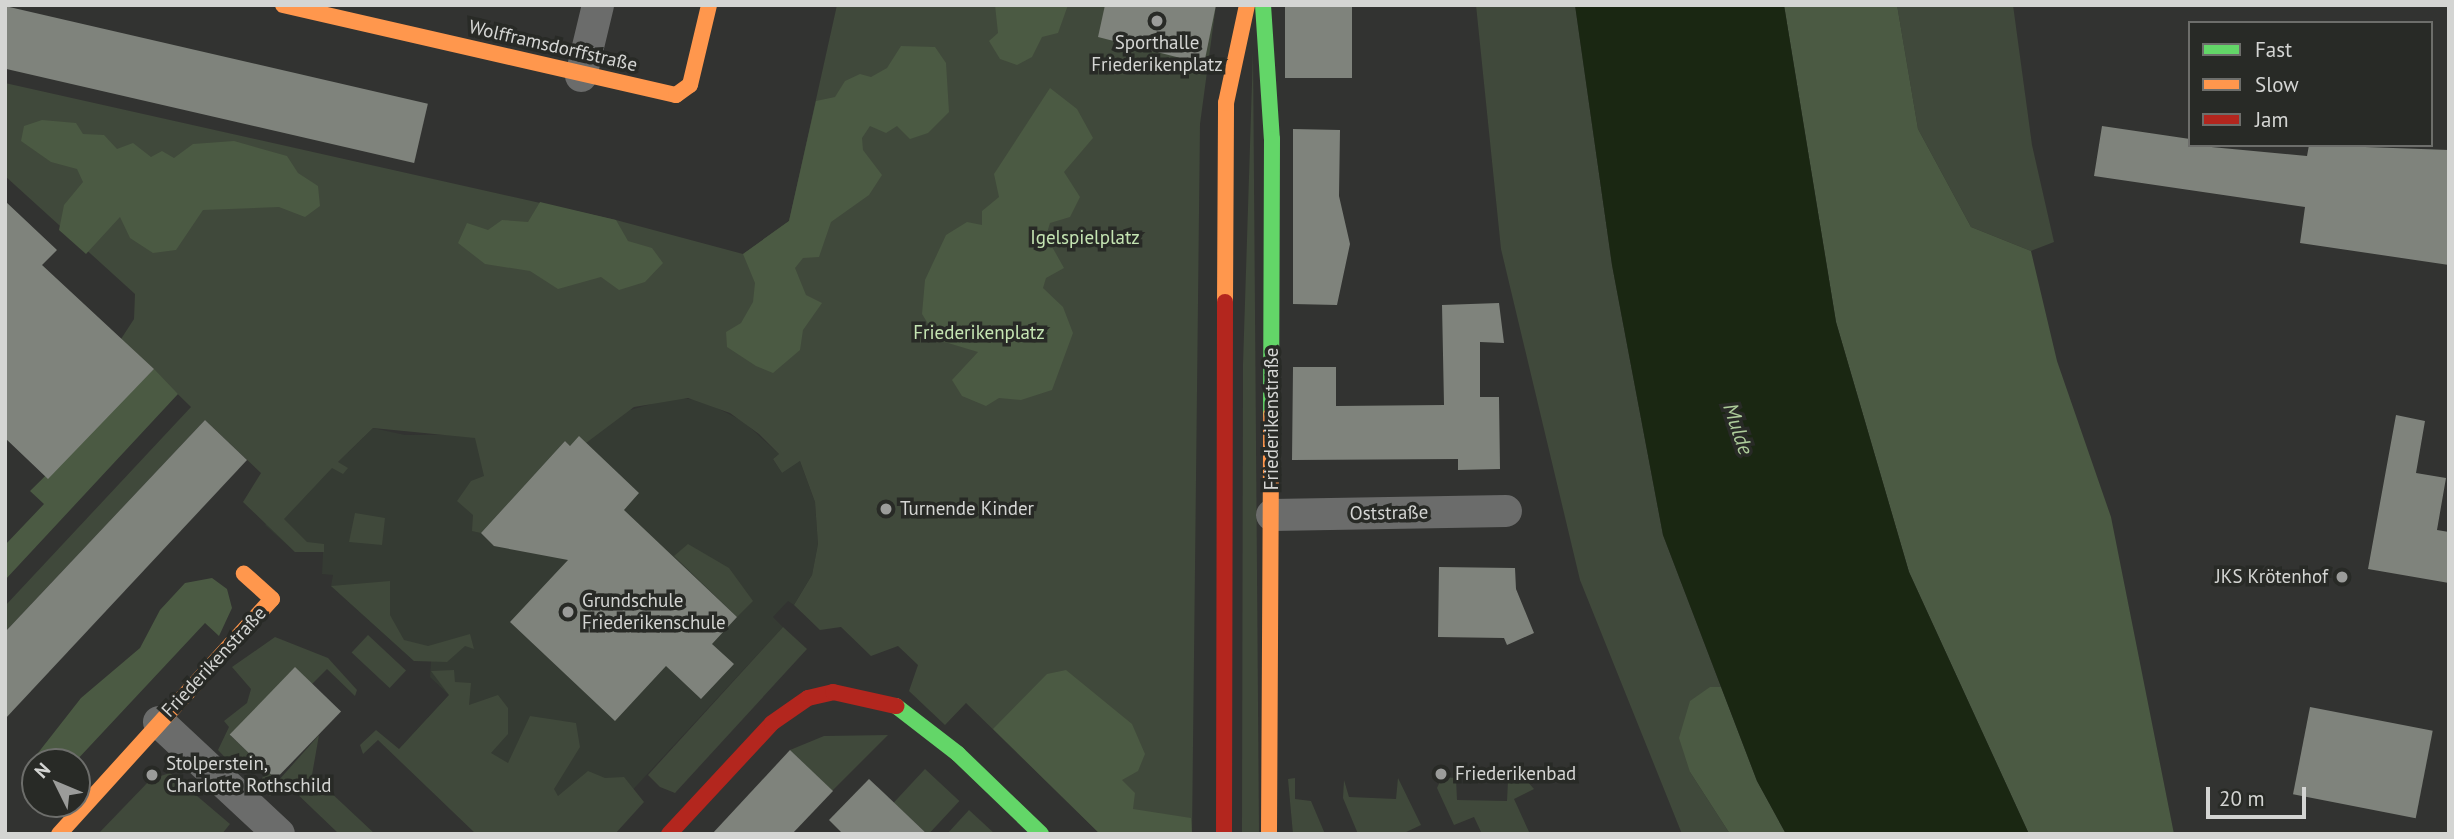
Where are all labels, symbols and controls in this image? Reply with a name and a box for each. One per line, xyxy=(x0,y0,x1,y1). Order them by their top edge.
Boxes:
marker: Sporthalle Friederikenplatz xyxy=(1149,13,1165,29)
street label: Wolfframsdorffstraße xyxy=(466,16,640,76)
legend xyxy=(2188,21,2433,147)
place label: Sporthalle Friederikenplatz xyxy=(1091,32,1223,76)
text: Fast xyxy=(2255,36,2292,63)
text: Slow xyxy=(2255,71,2299,98)
text: Jam xyxy=(2255,106,2289,133)
park label: Igelspielplatz xyxy=(1030,227,1140,249)
park label: Friederikenplatz xyxy=(913,322,1045,344)
street label: Friederikenstraße xyxy=(1261,348,1283,490)
water label: Mulde xyxy=(1718,400,1758,458)
place label: Turnende Kinder xyxy=(900,498,1034,520)
marker: Turnende Kinder xyxy=(878,501,894,517)
street label: Oststraße xyxy=(1349,501,1429,525)
place label: JKS Krötenhof xyxy=(2215,566,2328,588)
marker: JKS Krötenhof xyxy=(2334,569,2350,585)
place label: Grundschule Friederikenschule xyxy=(582,590,726,634)
street label: Friederikenstraße xyxy=(157,602,271,722)
marker: Grundschule Friederikenschule xyxy=(560,604,576,620)
north arrow xyxy=(21,748,91,818)
place label: Stolperstein, Charlotte Rothschild xyxy=(166,753,331,797)
text: N xyxy=(29,757,55,783)
place label: Friederikenbad xyxy=(1455,763,1576,785)
marker: Friederikenbad xyxy=(1433,766,1449,782)
marker: Stolperstein, Charlotte Rothschild xyxy=(144,767,160,783)
scale bar xyxy=(2209,772,2309,816)
text: 20 m xyxy=(2219,785,2265,812)

